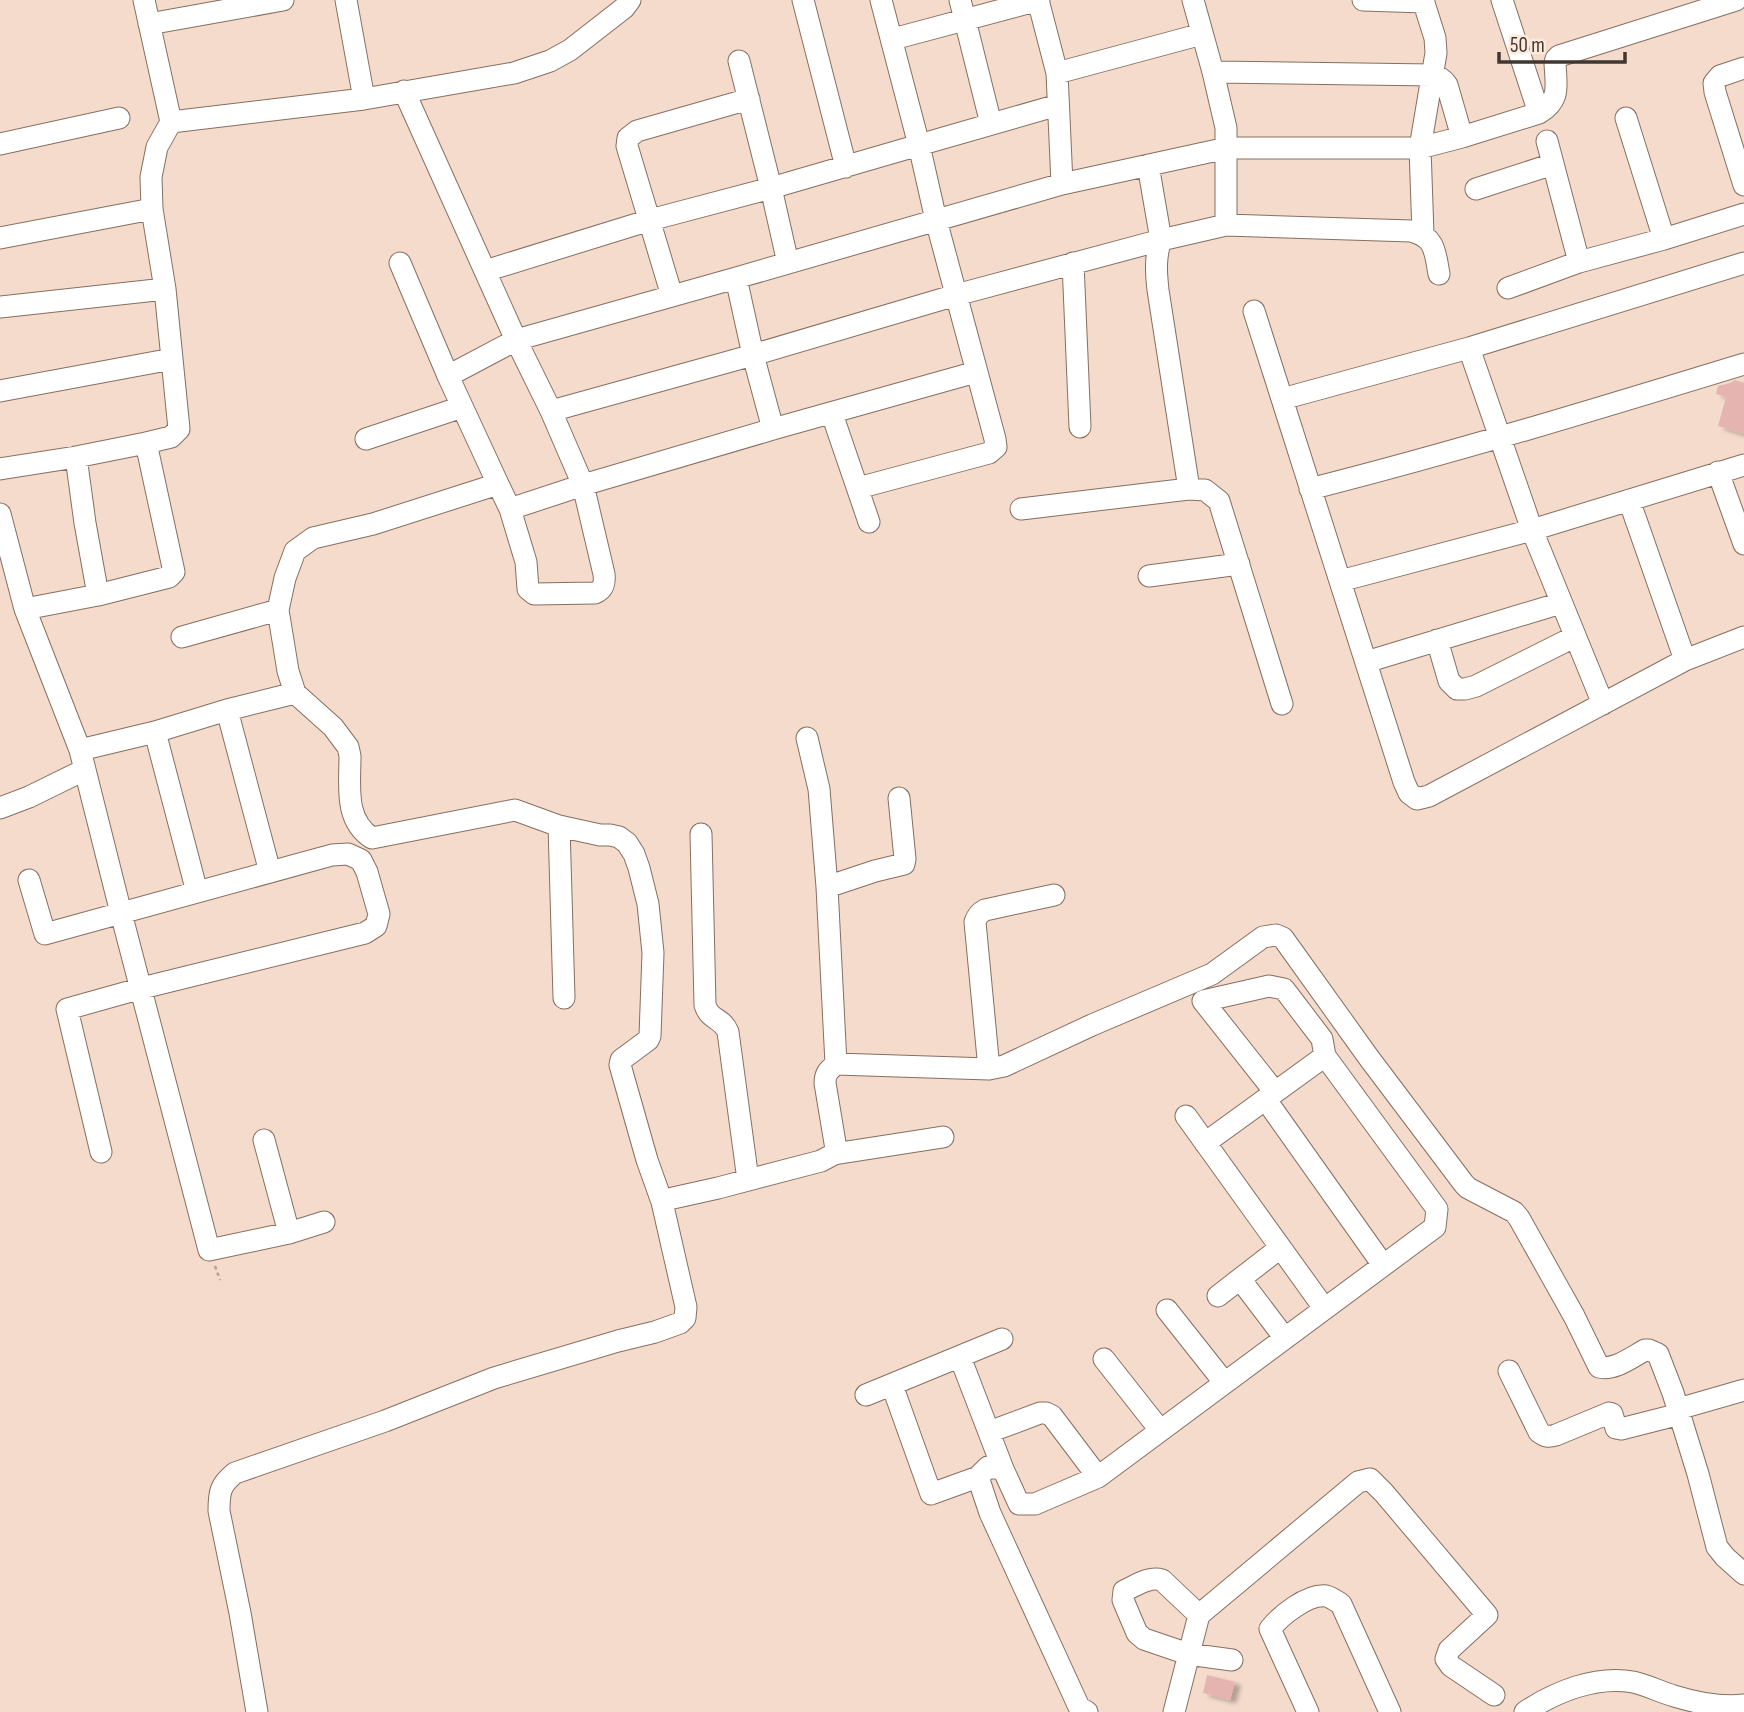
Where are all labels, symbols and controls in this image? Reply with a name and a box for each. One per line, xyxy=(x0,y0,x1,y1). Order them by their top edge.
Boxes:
scale bar xyxy=(1499,21,1625,65)
text: 50 m xyxy=(1510,33,1545,58)

